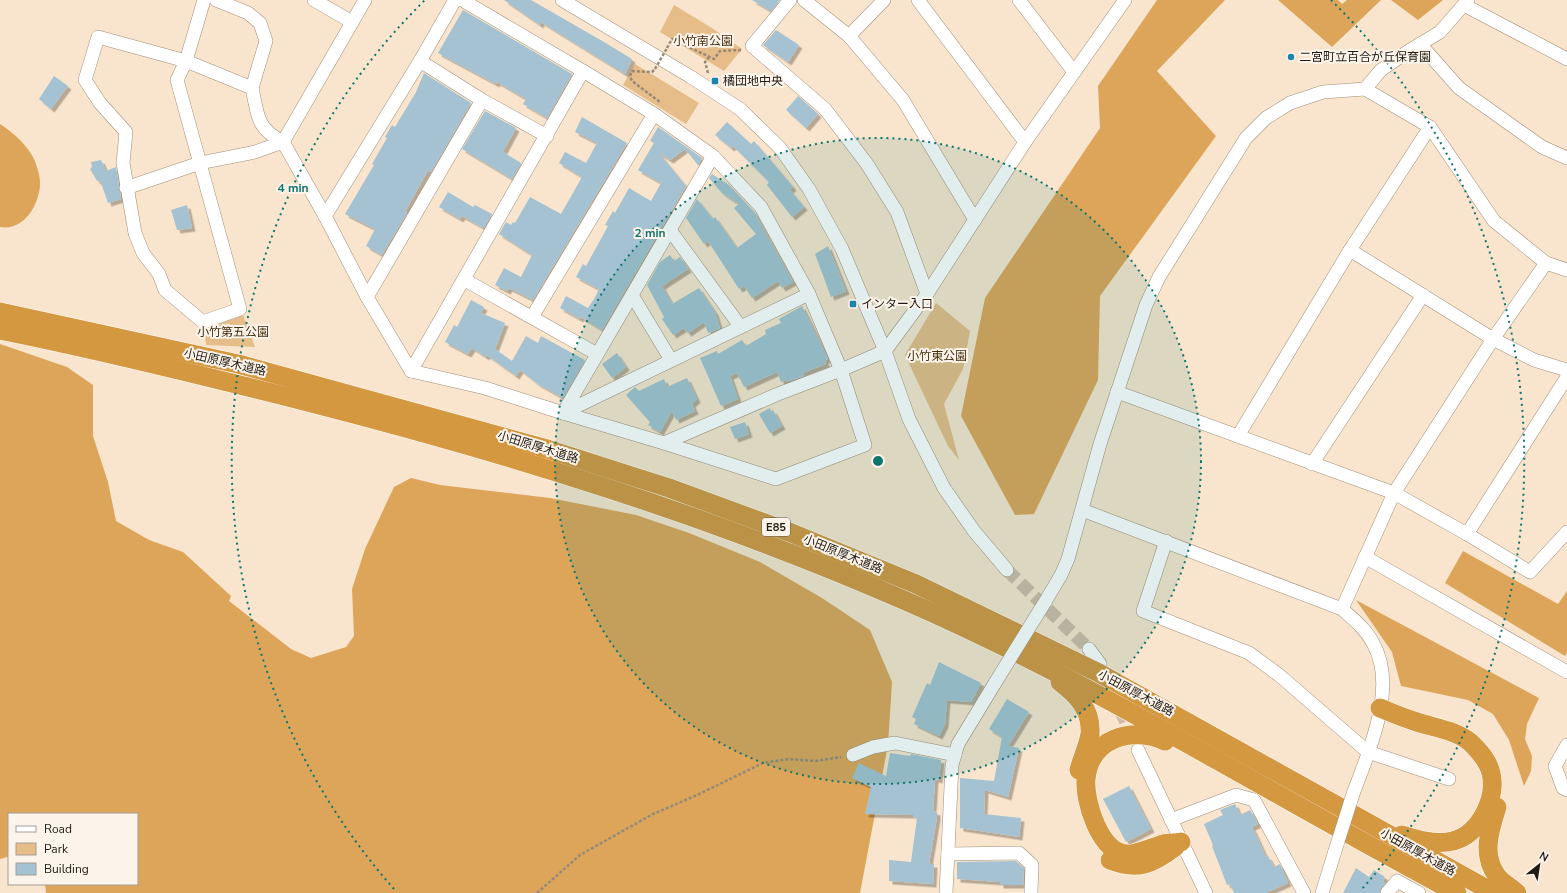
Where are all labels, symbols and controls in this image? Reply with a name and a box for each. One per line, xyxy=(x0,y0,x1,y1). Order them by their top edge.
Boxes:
park label: 小竹南公園 xyxy=(673,33,733,49)
place label: 二宮町立百合が丘保育園 xyxy=(1299,49,1431,65)
marker: 二宮町立百合が丘保育園 xyxy=(1286,52,1296,62)
place label: 橘団地中央 xyxy=(723,73,783,89)
marker: 橘団地中央 xyxy=(710,76,720,86)
text: 4 min xyxy=(277,180,309,196)
text: 2 min xyxy=(634,225,666,241)
place label: インター入口 xyxy=(861,296,933,312)
marker: インター入口 xyxy=(848,299,858,309)
park label: 小竹第五公園 xyxy=(197,324,269,340)
street label: 小田原厚木道路 xyxy=(182,345,268,379)
park label: 小竹東公園 xyxy=(907,348,967,364)
street label: 小田原厚木道路 xyxy=(495,427,581,467)
centre of rings xyxy=(871,454,885,468)
road number: E85 xyxy=(762,518,790,536)
street label: 小田原厚木道路 xyxy=(801,531,885,577)
street label: 小田原厚木道路 xyxy=(1095,666,1177,720)
legend xyxy=(8,813,138,885)
text: Road xyxy=(44,821,72,837)
street label: 小田原厚木道路 xyxy=(1377,825,1459,879)
text: Park xyxy=(44,841,69,857)
north arrow xyxy=(1519,845,1559,885)
text: N xyxy=(1536,848,1551,865)
text: Building xyxy=(44,861,89,877)

